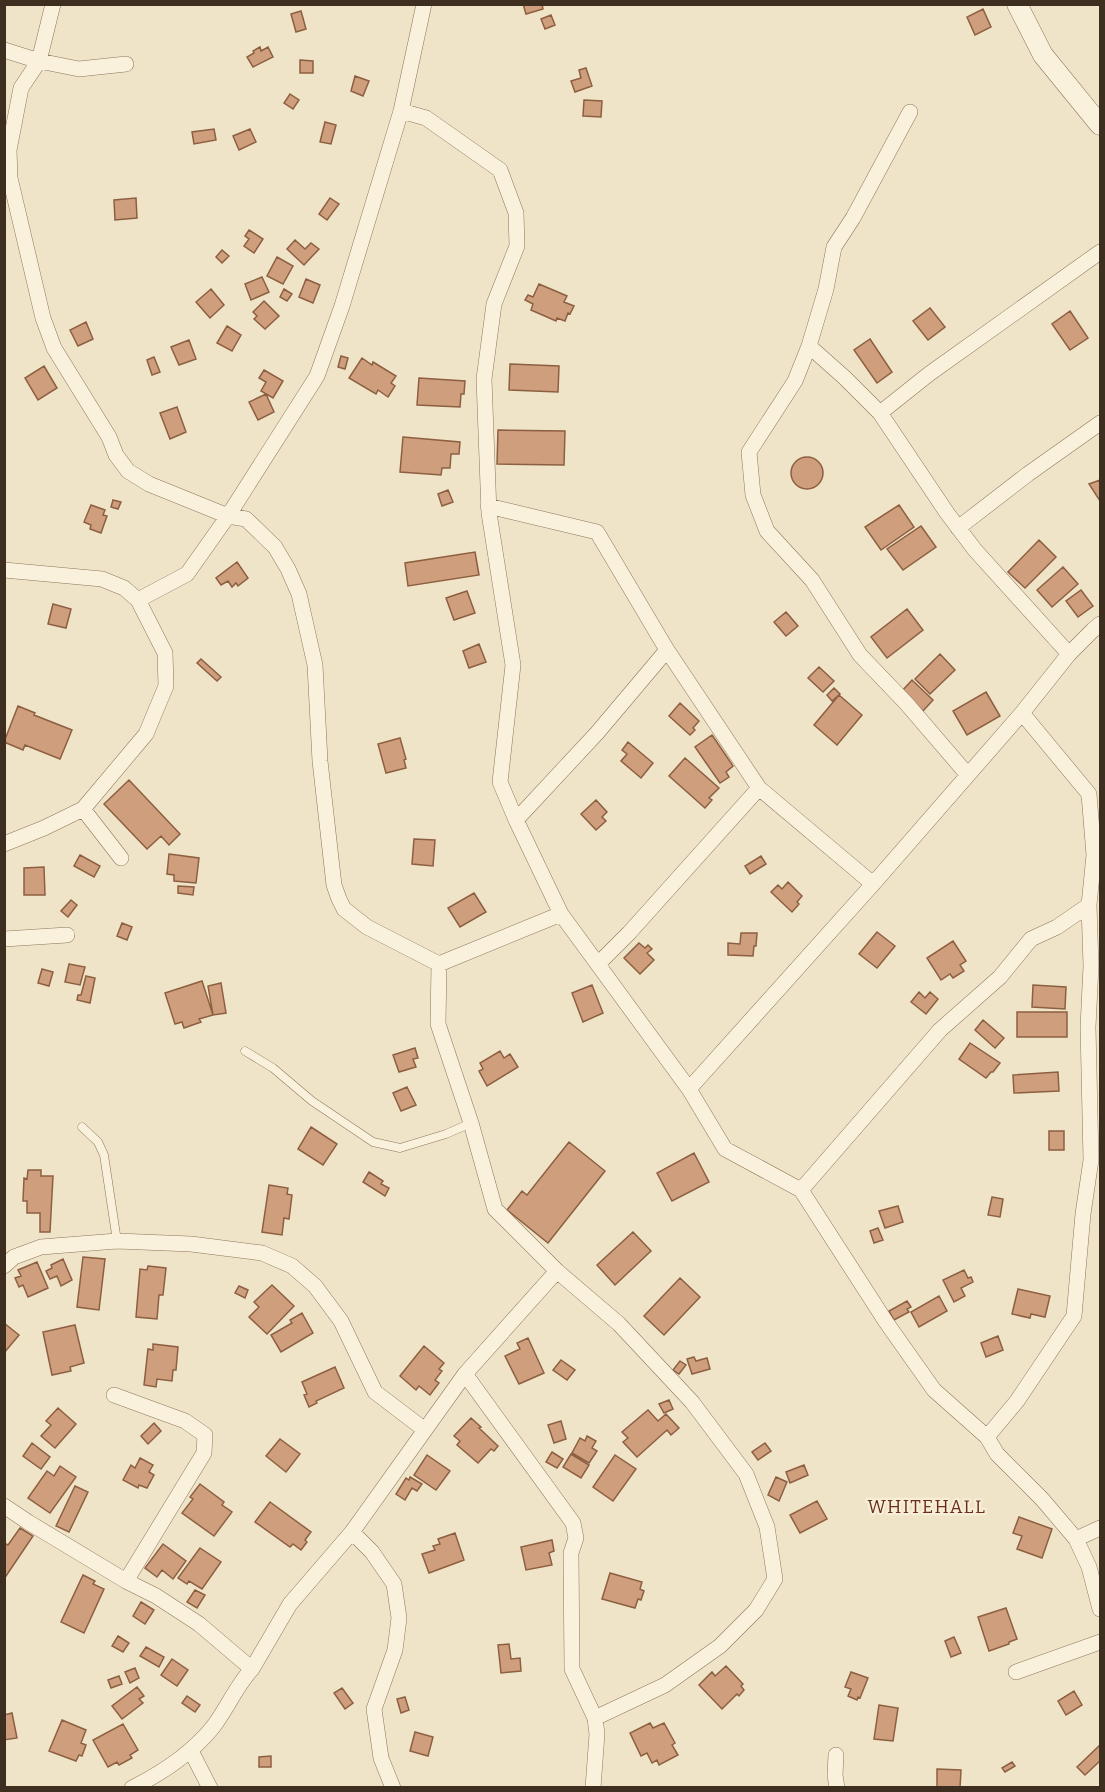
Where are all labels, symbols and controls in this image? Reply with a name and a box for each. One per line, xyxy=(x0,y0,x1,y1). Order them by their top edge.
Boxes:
district label: WHITEHALL xyxy=(868,1496,987,1518)

